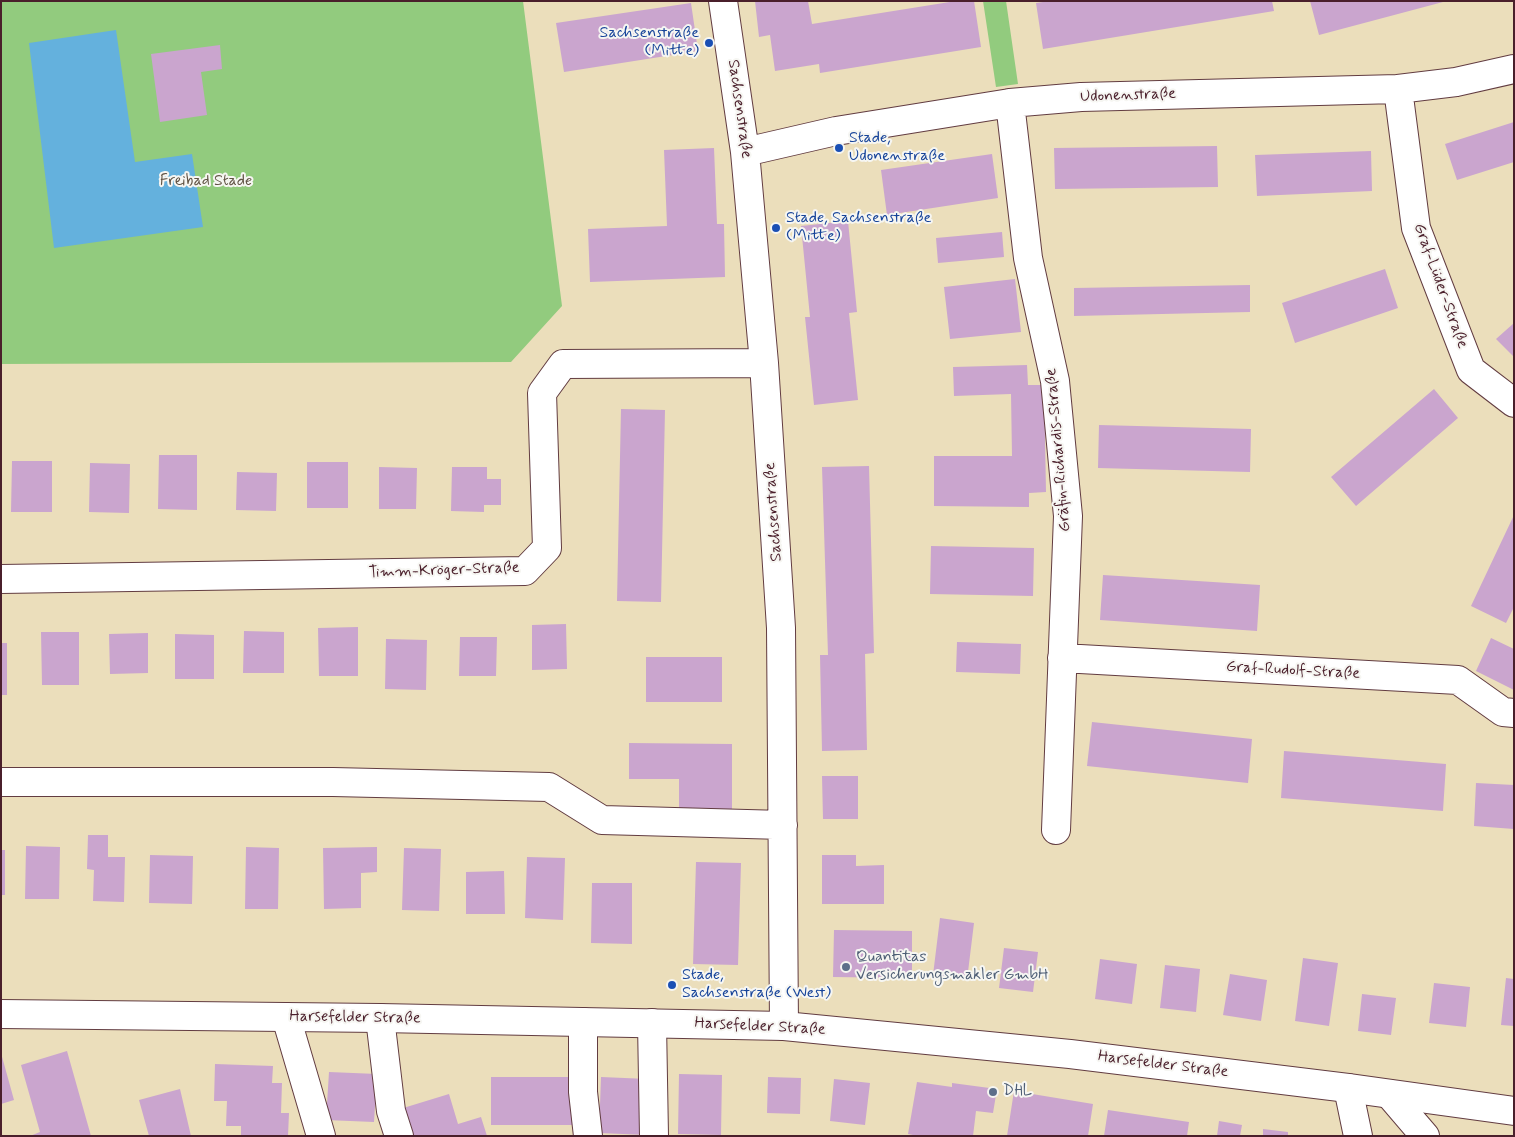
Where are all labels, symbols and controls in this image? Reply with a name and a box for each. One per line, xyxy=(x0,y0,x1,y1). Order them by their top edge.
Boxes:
place label: Sachsenstraße (Mitte) xyxy=(600,24,699,62)
marker: Sachsenstraße (Mitte) xyxy=(703,37,715,49)
street label: Sachsenstraße xyxy=(723,58,755,160)
street label: Udonenstraße xyxy=(1080,85,1176,107)
place label: Stade, Udonenstraße xyxy=(849,129,945,167)
marker: Stade, Udonenstraße xyxy=(833,142,845,154)
park label: Freibad Stade xyxy=(160,172,252,192)
place label: Stade, Sachsenstraße (Mitte) xyxy=(786,209,931,247)
street label: Graf-Lüder-Straße xyxy=(1408,221,1472,351)
marker: Stade, Sachsenstraße (Mitte) xyxy=(770,222,782,234)
street label: Gräfin-Richardis-Straße xyxy=(1042,367,1076,533)
street label: Sachsenstraße xyxy=(761,462,787,562)
street label: Timm-Kröger-Straße xyxy=(368,559,520,583)
street label: Graf-Rudolf-Straße xyxy=(1225,658,1361,684)
place label: Quantitas Versicherungsmakler GmbH xyxy=(856,948,1049,986)
marker: Quantitas Versicherungsmakler GmbH xyxy=(840,961,852,973)
place label: Stade, Sachsenstraße (West) xyxy=(682,966,831,1004)
marker: Stade, Sachsenstraße (West) xyxy=(666,979,678,991)
street label: Harsefelder Straße xyxy=(289,1007,421,1029)
street label: Harsefelder Straße xyxy=(694,1014,826,1040)
street label: Harsefelder Straße xyxy=(1097,1047,1229,1083)
place label: DHL xyxy=(1003,1082,1032,1102)
marker: DHL xyxy=(987,1086,999,1098)

